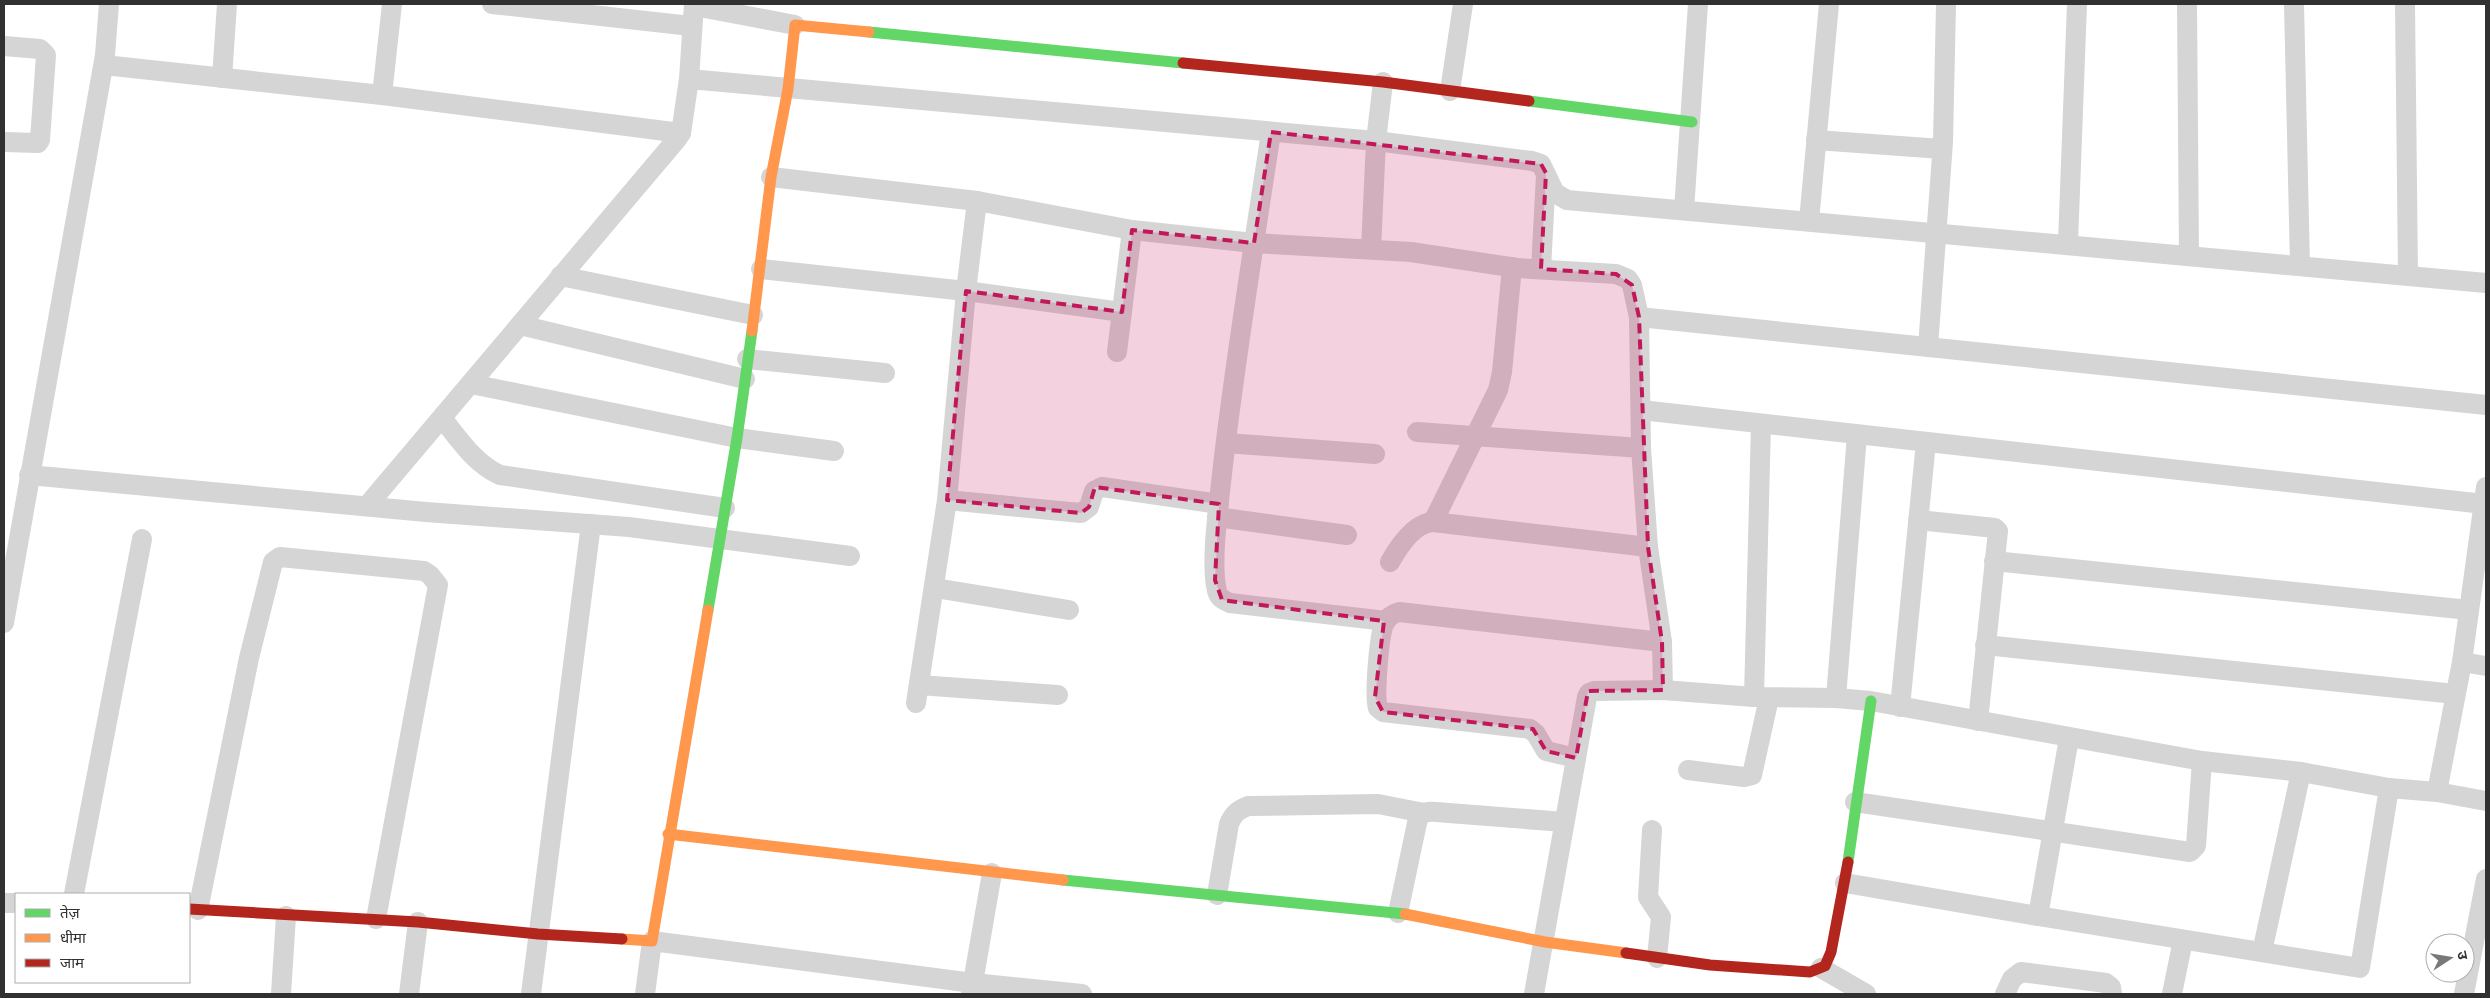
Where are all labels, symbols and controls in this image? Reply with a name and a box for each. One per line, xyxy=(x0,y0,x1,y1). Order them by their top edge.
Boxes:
legend xyxy=(15,893,190,983)
text: तेज़ xyxy=(60,903,81,921)
text: धीमा xyxy=(60,928,87,946)
north arrow xyxy=(2425,933,2475,983)
text: उ xyxy=(2454,949,2473,962)
text: जाम xyxy=(60,953,85,971)

